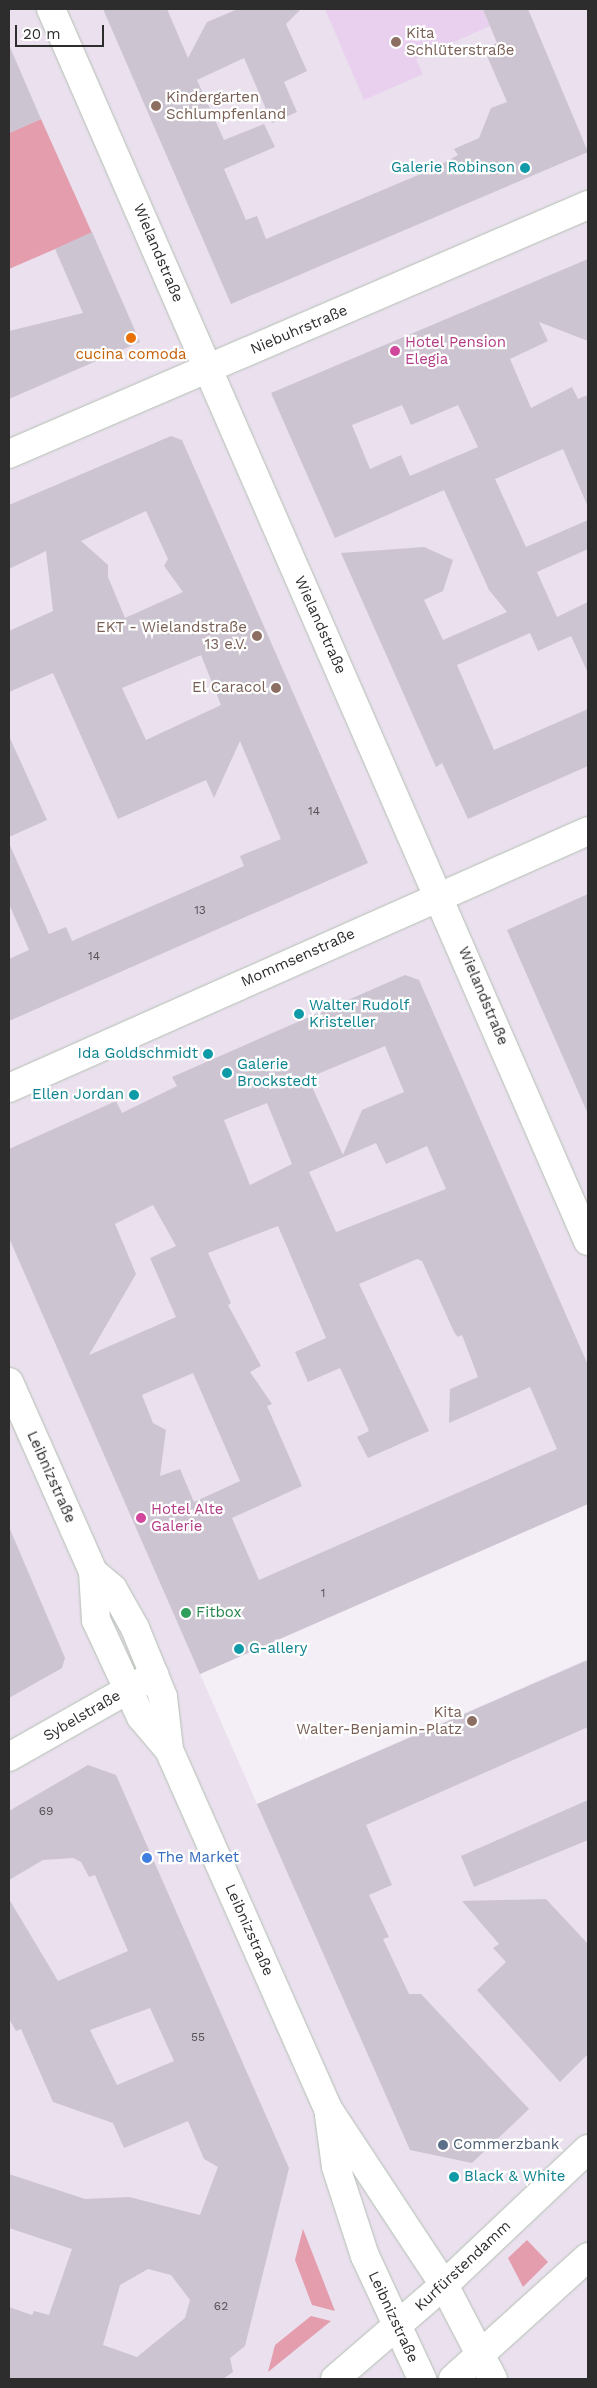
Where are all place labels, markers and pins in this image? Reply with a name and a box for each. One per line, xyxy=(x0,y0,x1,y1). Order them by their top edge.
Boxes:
place label: Kita Schlüterstraße xyxy=(406,24,514,59)
marker: Kita Schlüterstraße xyxy=(390,36,402,48)
place label: Kindergarten Schlumpfenland xyxy=(166,88,286,123)
marker: Kindergarten Schlumpfenland xyxy=(150,100,162,112)
place label: Galerie Robinson xyxy=(391,159,515,177)
marker: Galerie Robinson xyxy=(519,162,531,174)
marker: cucina comoda xyxy=(125,332,137,344)
place label: Hotel Pension Elegia xyxy=(405,333,507,368)
marker: Hotel Pension Elegia xyxy=(389,345,401,357)
place label: cucina comoda xyxy=(75,346,187,364)
place label: EKT - Wielandstraße 13 e.V. xyxy=(95,618,247,653)
marker: EKT - Wielandstraße 13 e.V. xyxy=(251,630,263,642)
place label: El Caracol xyxy=(192,679,266,697)
marker: El Caracol xyxy=(270,682,282,694)
place label: Walter Rudolf Kristeller xyxy=(309,996,410,1031)
marker: Walter Rudolf Kristeller xyxy=(293,1008,305,1020)
place label: Ida Goldschmidt xyxy=(77,1045,198,1063)
marker: Ida Goldschmidt xyxy=(202,1048,214,1060)
place label: Galerie Brockstedt xyxy=(237,1055,317,1090)
marker: Galerie Brockstedt xyxy=(221,1067,233,1079)
place label: Ellen Jordan xyxy=(32,1086,124,1104)
marker: Ellen Jordan xyxy=(128,1089,140,1101)
place label: Hotel Alte Galerie xyxy=(151,1500,225,1535)
marker: Hotel Alte Galerie xyxy=(135,1512,147,1524)
place label: Fitbox xyxy=(196,1604,242,1622)
marker: Fitbox xyxy=(180,1607,192,1619)
place label: G-allery xyxy=(249,1640,308,1658)
marker: G-allery xyxy=(233,1643,245,1655)
place label: Kita Walter-Benjamin-Platz xyxy=(296,1703,462,1738)
marker: Kita Walter-Benjamin-Platz xyxy=(466,1715,478,1727)
place label: The Market xyxy=(157,1849,239,1867)
marker: The Market xyxy=(141,1852,153,1864)
place label: Commerzbank xyxy=(453,2136,559,2154)
marker: Commerzbank xyxy=(437,2139,449,2151)
place label: Black & White xyxy=(464,2168,566,2186)
marker: Black & White xyxy=(448,2171,460,2183)

